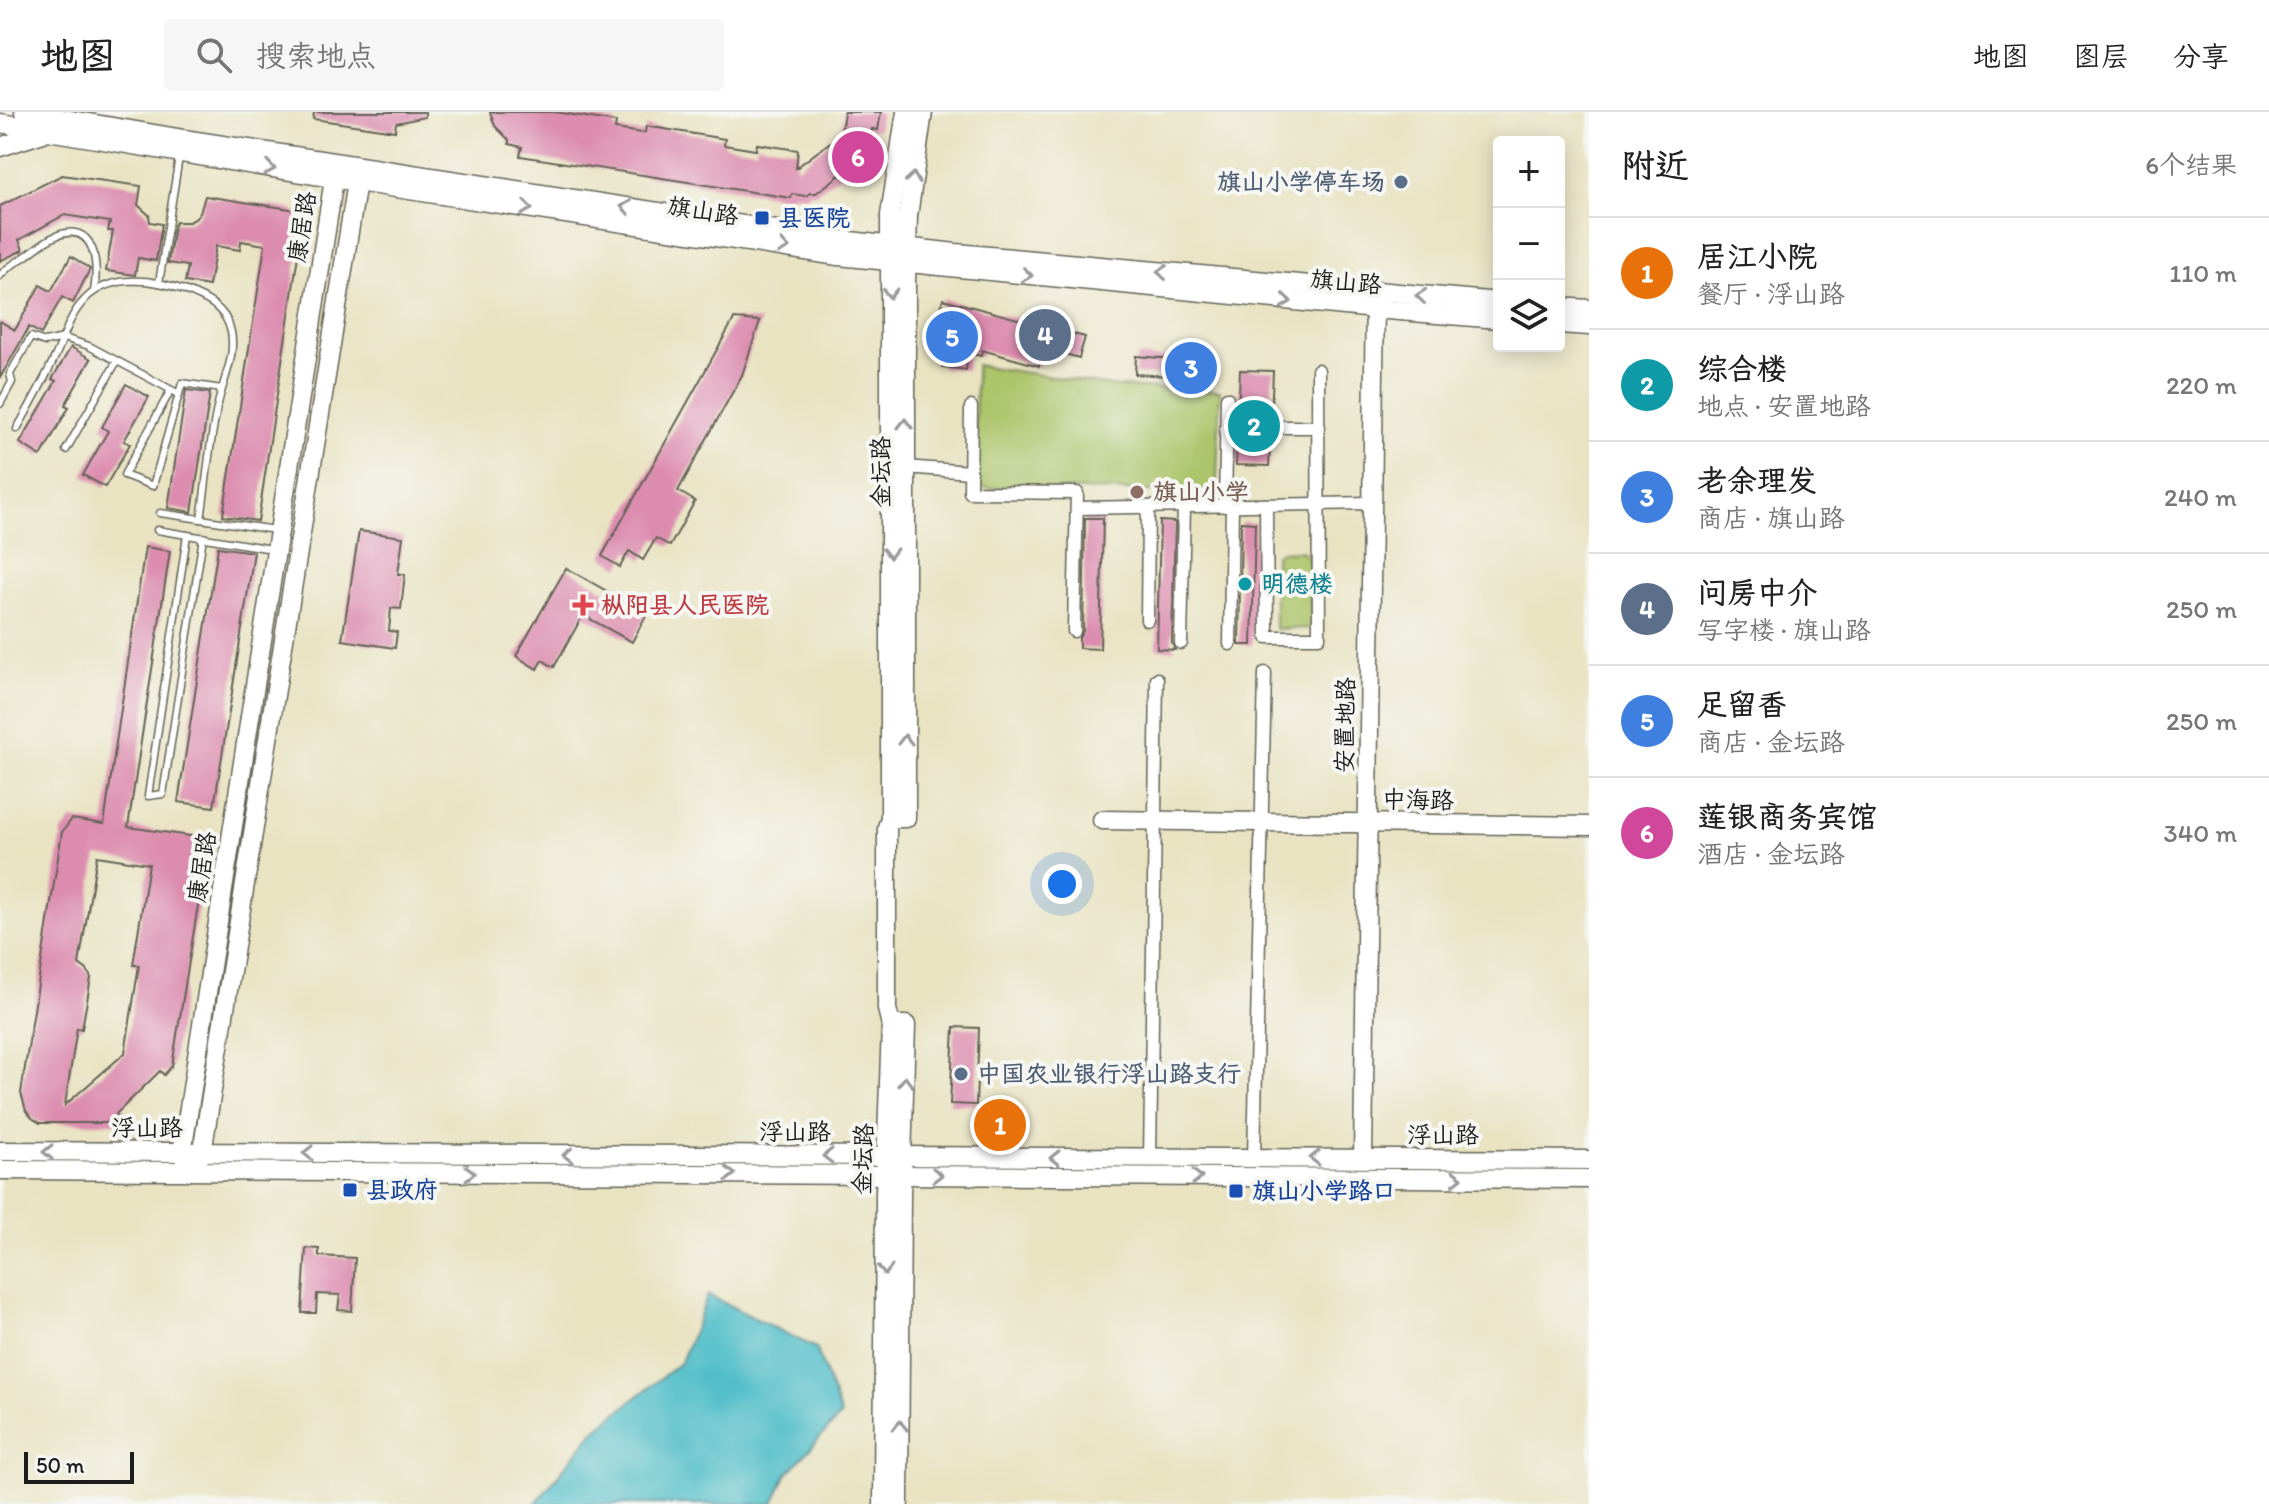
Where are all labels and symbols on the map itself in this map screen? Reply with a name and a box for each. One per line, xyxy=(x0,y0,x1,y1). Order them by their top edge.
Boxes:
pin: 6 xyxy=(832,127,884,187)
one-way arrow xyxy=(264,159,277,176)
place label: 旗山小学停车场 xyxy=(1217,167,1385,196)
one-way arrow xyxy=(904,171,921,184)
marker: 旗山小学停车场 xyxy=(1392,173,1410,191)
street label: 康居路 xyxy=(282,189,321,265)
street label: 旗山路 xyxy=(665,191,741,230)
one-way arrow xyxy=(520,199,534,216)
one-way arrow xyxy=(619,199,633,216)
place label: 县医院 xyxy=(778,203,850,232)
marker: 县医院 xyxy=(753,209,771,227)
one-way arrow xyxy=(777,238,791,255)
one-way arrow xyxy=(1155,264,1168,281)
street label: 旗山路 xyxy=(1309,264,1383,299)
one-way arrow xyxy=(1021,266,1034,283)
one-way arrow xyxy=(881,287,899,300)
one-way arrow xyxy=(1414,288,1427,305)
one-way arrow xyxy=(1280,292,1293,309)
pin: 4 xyxy=(1019,305,1071,365)
pin: 5 xyxy=(926,307,978,367)
pin: 3 xyxy=(1165,338,1217,398)
pin: 2 xyxy=(1228,396,1280,456)
one-way arrow xyxy=(896,417,914,430)
street label: 金坛路 xyxy=(866,436,895,508)
place label: 旗山小学 xyxy=(1153,477,1249,506)
marker: 旗山小学 xyxy=(1128,483,1146,501)
one-way arrow xyxy=(881,547,899,560)
place label: 明德楼 xyxy=(1261,569,1333,598)
marker: 明德楼 xyxy=(1236,575,1254,593)
place label: 枞阳县人民医院 xyxy=(601,590,769,619)
marker: 枞阳县人民医院 xyxy=(572,594,594,616)
street label: 安置地路 xyxy=(1329,677,1360,773)
one-way arrow xyxy=(896,733,914,746)
street label: 中海路 xyxy=(1382,784,1454,815)
street label: 康居路 xyxy=(182,829,221,905)
your location xyxy=(1042,864,1082,904)
place label: 中国农业银行浮山路支行 xyxy=(977,1059,1241,1088)
marker: 中国农业银行浮山路支行 xyxy=(952,1065,970,1083)
one-way arrow xyxy=(896,1075,914,1088)
pin: 1 xyxy=(974,1095,1026,1155)
street label: 浮山路 xyxy=(111,1113,183,1142)
street label: 浮山路 xyxy=(759,1117,831,1146)
street label: 浮山路 xyxy=(1407,1120,1479,1149)
street label: 金坛路 xyxy=(847,1122,878,1195)
one-way arrow xyxy=(41,1143,54,1161)
one-way arrow xyxy=(301,1144,314,1162)
one-way arrow xyxy=(561,1146,574,1164)
one-way arrow xyxy=(821,1147,834,1165)
one-way arrow xyxy=(1048,1149,1061,1167)
one-way arrow xyxy=(1308,1149,1321,1167)
one-way arrow xyxy=(464,1164,477,1182)
one-way arrow xyxy=(724,1166,737,1183)
one-way arrow xyxy=(931,1166,944,1184)
one-way arrow xyxy=(1191,1168,1204,1186)
one-way arrow xyxy=(1451,1169,1464,1187)
place label: 县政府 xyxy=(366,1175,438,1204)
place label: 旗山小学路口 xyxy=(1252,1176,1396,1205)
marker: 县政府 xyxy=(341,1181,359,1199)
marker: 旗山小学路口 xyxy=(1227,1182,1245,1200)
one-way arrow xyxy=(876,1264,894,1277)
one-way arrow xyxy=(891,1419,909,1432)
scale bar xyxy=(24,1448,134,1484)

